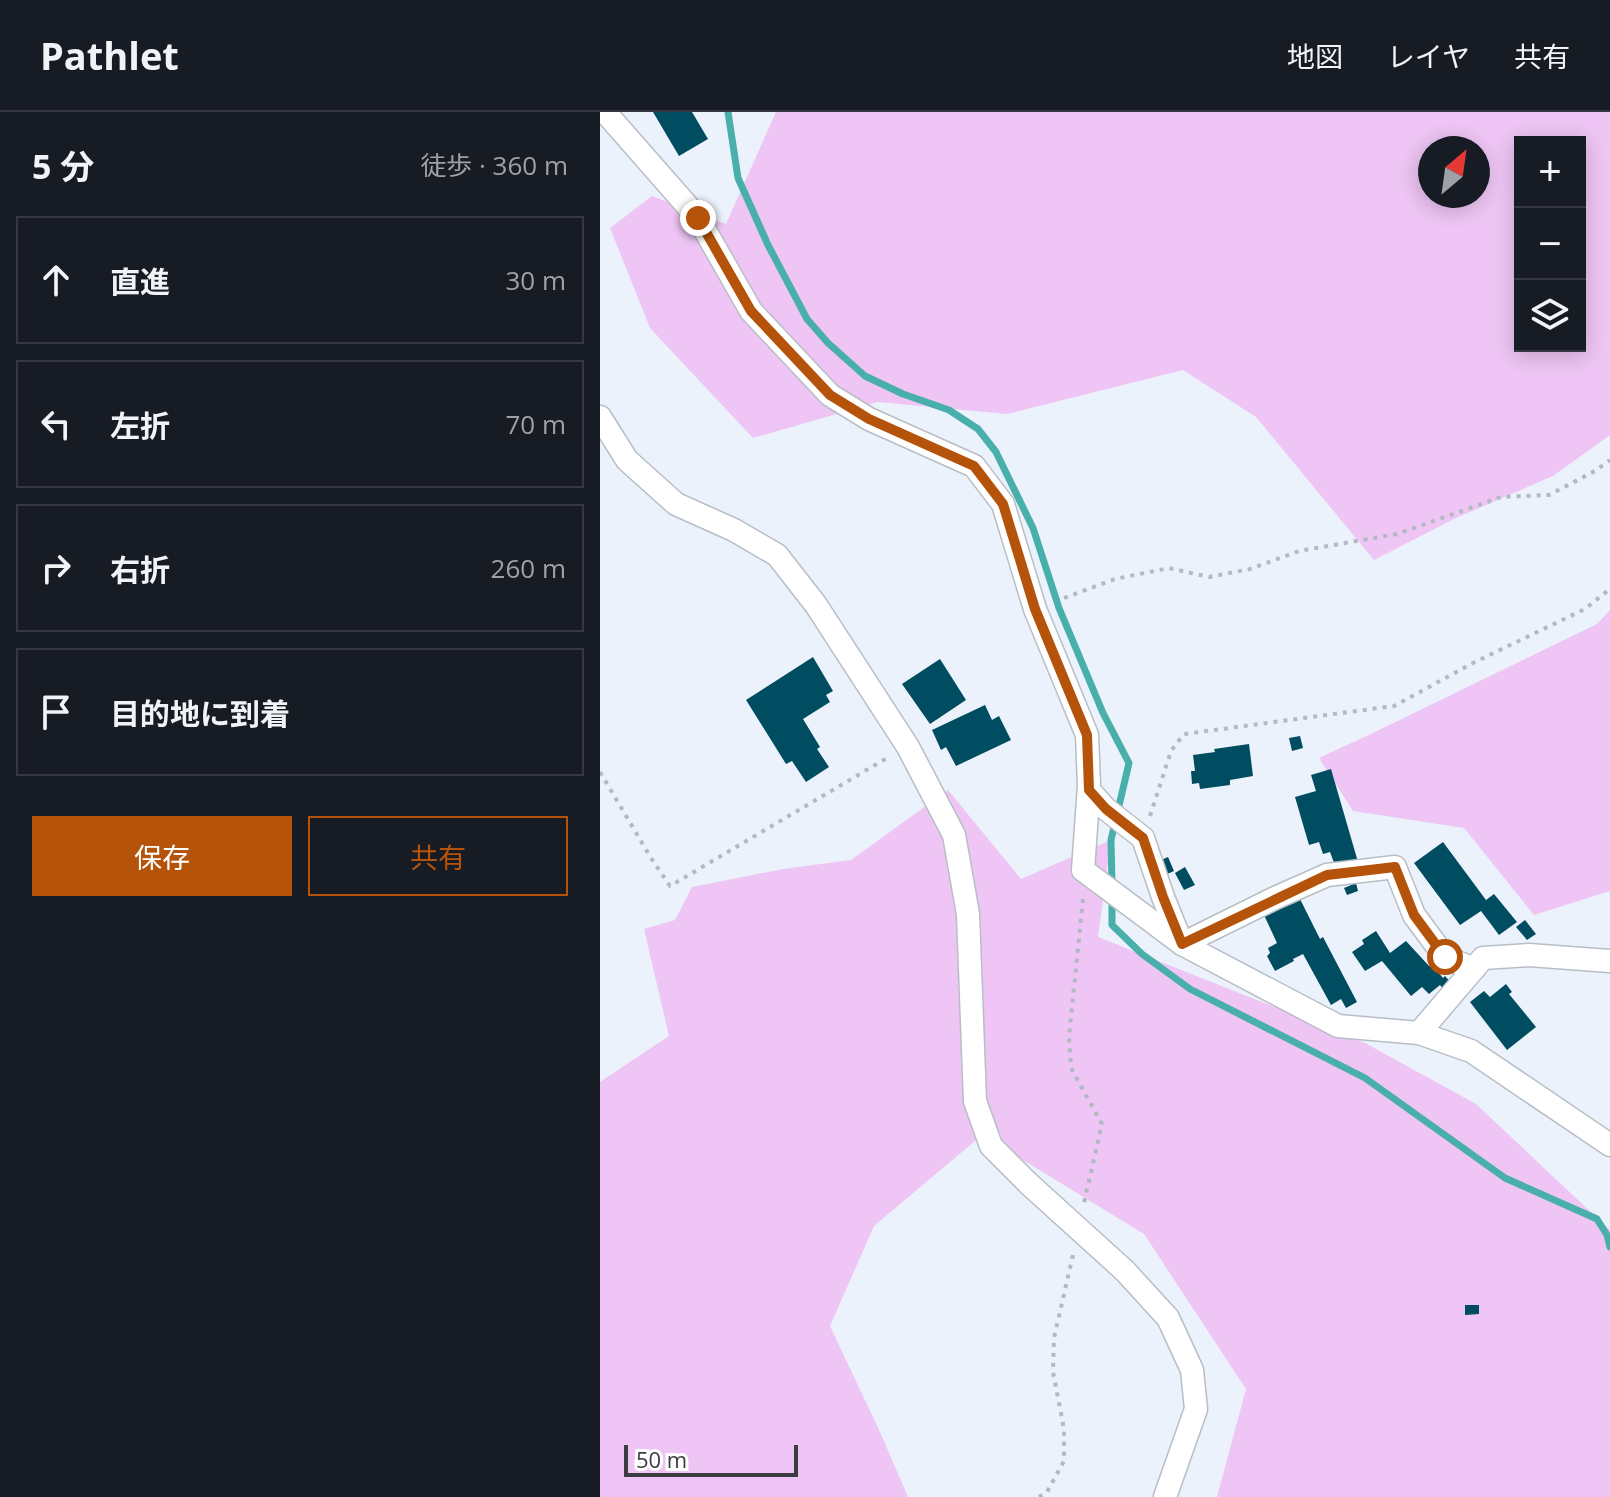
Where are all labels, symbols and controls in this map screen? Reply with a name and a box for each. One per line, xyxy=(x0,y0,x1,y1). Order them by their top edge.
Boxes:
text: Pathlet xyxy=(40,29,179,81)
text: 地図 xyxy=(1287,37,1343,75)
text: レイヤ xyxy=(1387,37,1470,75)
text: 共有 xyxy=(1514,37,1570,75)
north arrow xyxy=(1418,136,1490,208)
map controls xyxy=(1514,136,1586,352)
button: + xyxy=(1514,136,1586,208)
text: 5 分 xyxy=(32,143,94,189)
text: 徒歩 · 360 m xyxy=(420,147,568,183)
route end xyxy=(680,200,716,236)
button: − xyxy=(1514,208,1586,280)
icon: ahead xyxy=(34,258,78,302)
text: 直進 xyxy=(110,261,170,302)
text: 30 m xyxy=(505,262,566,298)
button: layers xyxy=(1514,280,1586,352)
icon: left xyxy=(34,402,78,446)
text: 左折 xyxy=(110,405,170,446)
text: 70 m xyxy=(505,406,566,442)
icon: right xyxy=(34,546,78,590)
text: 右折 xyxy=(110,549,170,590)
text: 260 m xyxy=(491,550,566,586)
icon: arrive xyxy=(34,690,78,734)
text: 目的地に到着 xyxy=(110,693,290,734)
button: 保存 xyxy=(32,816,292,896)
button: 共有 xyxy=(308,816,568,896)
route start xyxy=(1427,939,1463,975)
scale bar xyxy=(624,1441,798,1477)
text: 50 m xyxy=(636,1444,687,1474)

